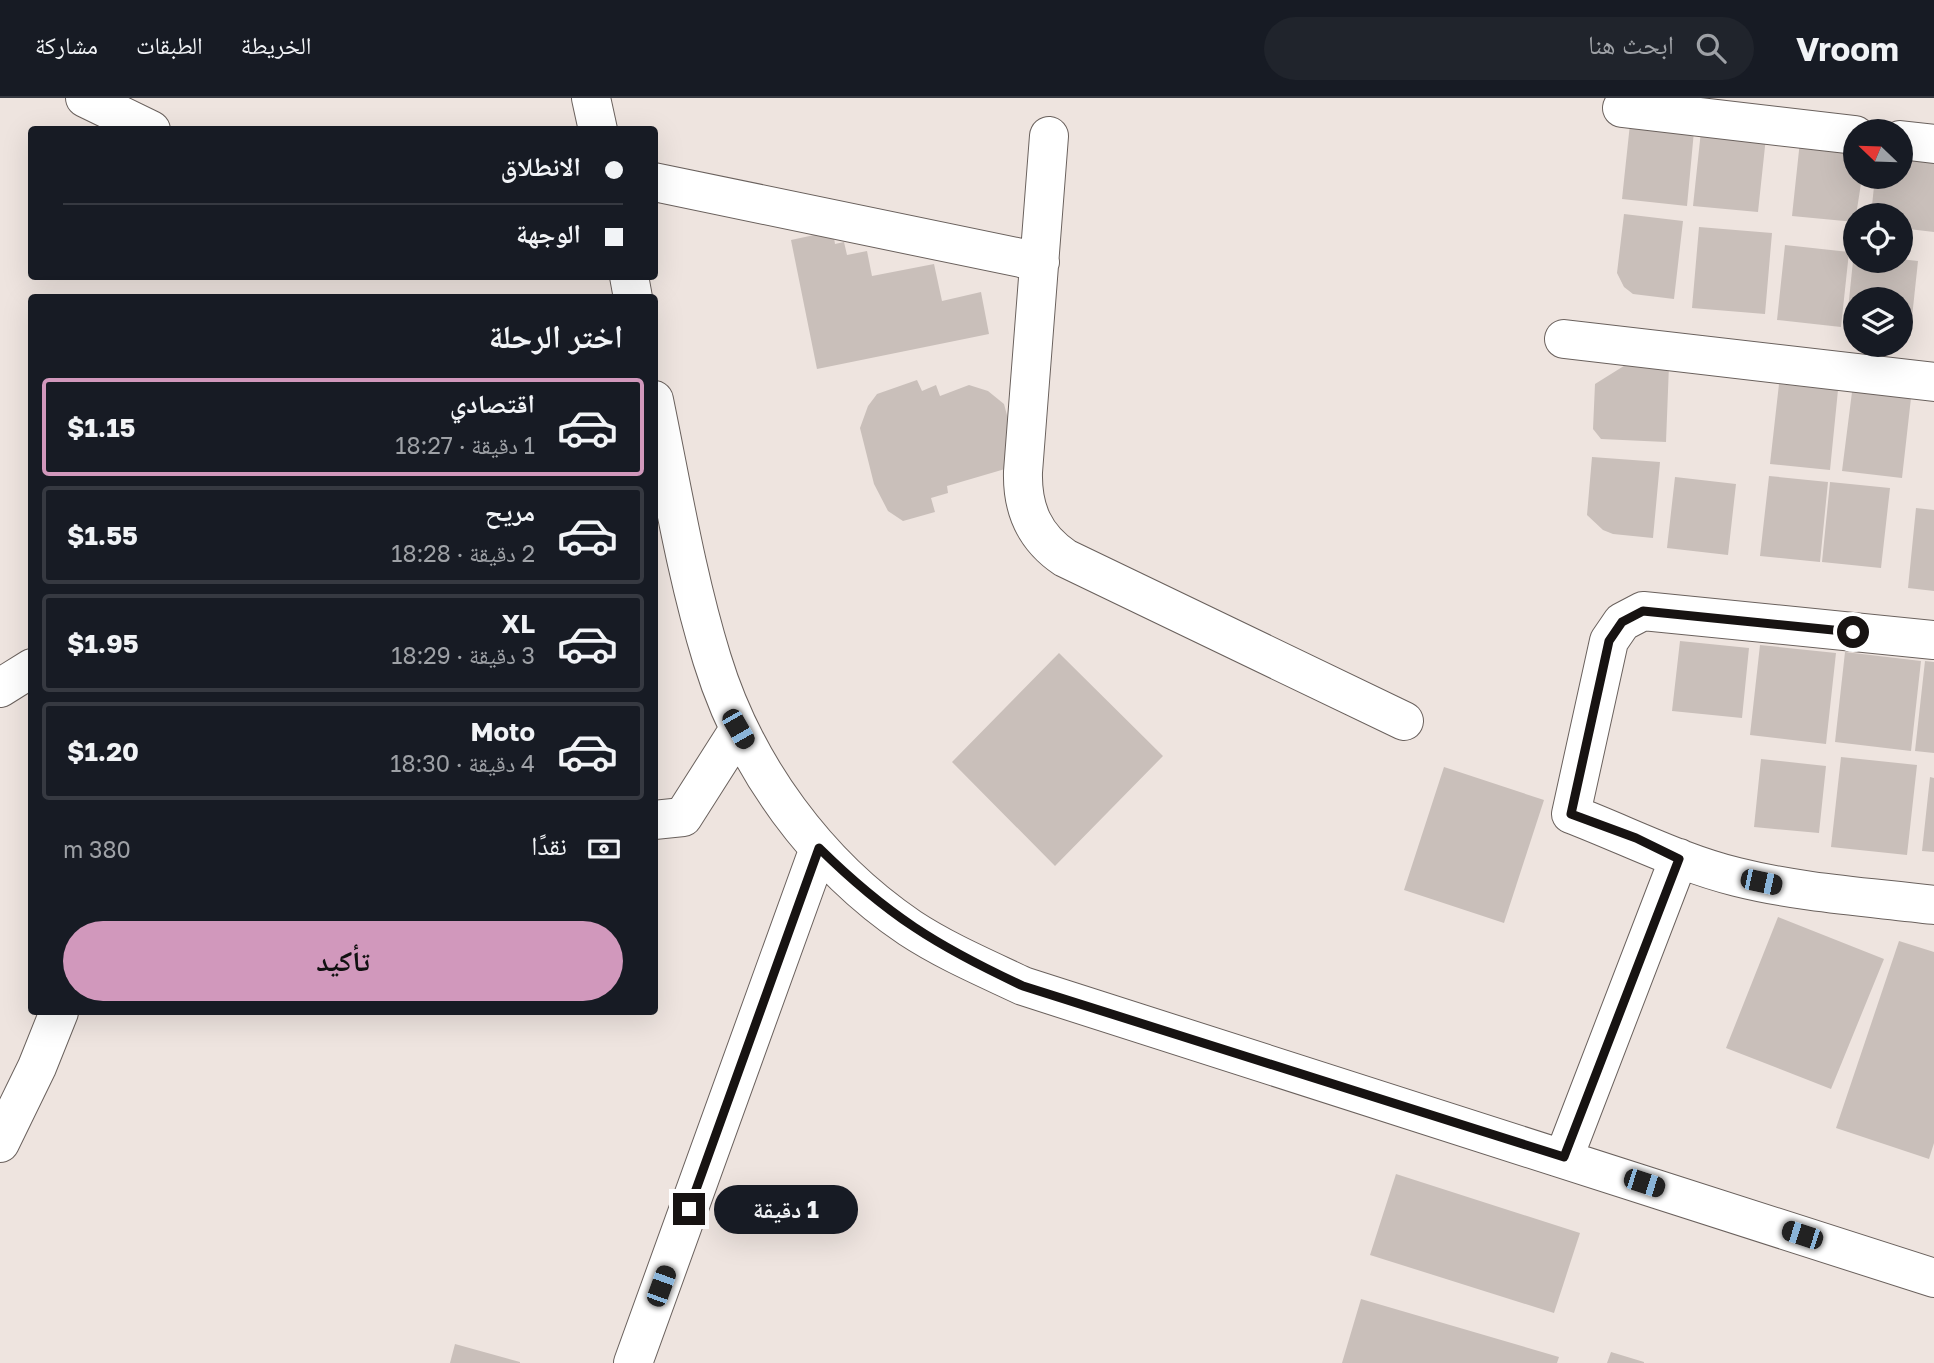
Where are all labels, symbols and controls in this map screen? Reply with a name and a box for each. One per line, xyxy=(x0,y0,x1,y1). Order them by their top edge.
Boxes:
search box xyxy=(1264,17,1754,80)
text: ابحث هنا xyxy=(1588,29,1674,60)
icon: search xyxy=(1692,29,1730,67)
text: Vroom xyxy=(1796,29,1899,68)
text: مشاركة xyxy=(35,30,98,59)
text: الطبقات xyxy=(136,30,203,59)
text: الخريطة xyxy=(241,30,311,59)
north arrow xyxy=(1843,119,1913,189)
map controls xyxy=(1843,119,1913,357)
text: الانطلاق xyxy=(501,151,581,182)
button: locate xyxy=(1843,203,1913,273)
text: الوجهة xyxy=(516,218,581,249)
button: layers xyxy=(1843,287,1913,357)
text: اختر الرحلة xyxy=(489,317,623,355)
text: اقتصادي xyxy=(450,388,535,419)
icon: car xyxy=(556,396,619,459)
text: $1.15 xyxy=(67,412,135,443)
text: 1 دقيقة · 18:27 xyxy=(395,431,535,459)
text: مريح xyxy=(485,496,535,527)
icon: car xyxy=(556,504,619,567)
text: $1.55 xyxy=(67,520,138,551)
text: 2 دقيقة · 18:28 xyxy=(391,539,535,567)
text: XL xyxy=(501,608,535,639)
icon: car xyxy=(556,612,619,675)
route start xyxy=(1837,616,1869,648)
text: $1.95 xyxy=(67,628,139,659)
text: 3 دقيقة · 18:29 xyxy=(391,641,535,669)
car xyxy=(719,706,758,752)
text: Moto xyxy=(470,716,535,747)
icon: car xyxy=(556,720,619,783)
text: $1.20 xyxy=(67,736,139,767)
text: 4 دقيقة · 18:30 xyxy=(390,749,535,777)
text: نقدًا xyxy=(531,830,567,861)
icon: cash xyxy=(585,830,623,868)
text: 380 m xyxy=(63,835,131,863)
car xyxy=(1739,867,1784,897)
button: تأكيد xyxy=(63,921,623,1001)
car xyxy=(1621,1167,1668,1199)
callout: 1 دقيقة xyxy=(714,1184,857,1234)
route end xyxy=(673,1193,705,1225)
text: 1 دقيقة xyxy=(753,1195,819,1223)
car xyxy=(1779,1219,1826,1251)
car xyxy=(644,1263,679,1309)

